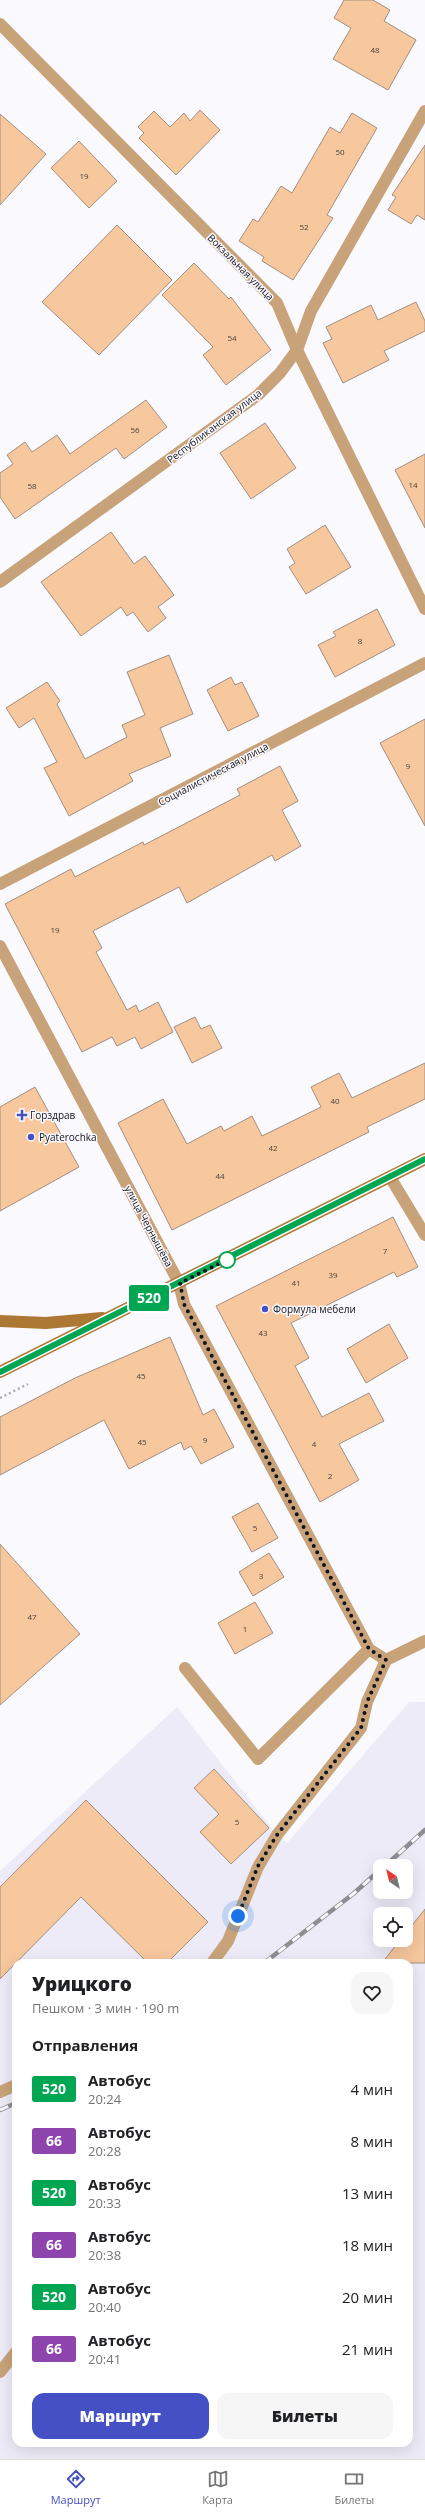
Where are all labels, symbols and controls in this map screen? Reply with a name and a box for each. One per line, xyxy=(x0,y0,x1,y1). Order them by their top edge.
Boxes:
house number: 48 xyxy=(370,44,380,55)
house number: 50 xyxy=(335,146,345,157)
house number: 19 xyxy=(79,170,89,181)
house number: 52 xyxy=(299,221,309,232)
street label: Вокзальная улица xyxy=(205,231,277,303)
house number: 54 xyxy=(227,332,237,343)
street label: Республиканская улица xyxy=(164,386,264,466)
house number: 56 xyxy=(130,424,140,435)
house number: 14 xyxy=(408,479,418,490)
house number: 58 xyxy=(27,480,37,491)
house number: 8 xyxy=(358,635,363,646)
street label: Социалистическая улица xyxy=(156,739,270,809)
house number: 9 xyxy=(406,760,411,771)
house number: 19 xyxy=(50,924,60,935)
house number: 40 xyxy=(330,1095,340,1106)
place label: Горздрав xyxy=(30,1108,76,1122)
marker: Горздрав xyxy=(17,1110,27,1120)
place label: Pyaterochka xyxy=(39,1130,97,1144)
marker: Pyaterochka xyxy=(26,1132,36,1142)
house number: 42 xyxy=(268,1142,278,1153)
house number: 44 xyxy=(215,1170,225,1181)
street label: улица Чернышёва xyxy=(122,1183,176,1269)
house number: 7 xyxy=(383,1245,388,1256)
unlabelled marker xyxy=(218,1251,236,1269)
house number: 39 xyxy=(328,1269,338,1280)
house number: 41 xyxy=(291,1277,301,1288)
line badge: 520 xyxy=(126,1285,172,1311)
text: 520 xyxy=(137,1288,161,1307)
place label: Формула мебели xyxy=(273,1302,356,1316)
marker: Формула мебели xyxy=(260,1304,270,1314)
house number: 43 xyxy=(258,1327,268,1338)
house number: 45 xyxy=(136,1370,146,1381)
house number: 9 xyxy=(203,1434,208,1445)
house number: 45 xyxy=(137,1436,147,1447)
house number: 4 xyxy=(312,1438,317,1449)
house number: 2 xyxy=(328,1470,333,1481)
house number: 5 xyxy=(253,1522,258,1533)
house number: 3 xyxy=(259,1570,264,1581)
house number: 47 xyxy=(27,1611,37,1622)
house number: 1 xyxy=(243,1623,247,1634)
house number: 5 xyxy=(235,1816,240,1827)
north arrow xyxy=(373,1859,413,1899)
map controls xyxy=(373,1859,413,1947)
your location xyxy=(228,1906,248,1926)
button: locate xyxy=(373,1907,413,1947)
text: Урицкого xyxy=(32,1971,132,1997)
button: heart xyxy=(351,1972,393,2014)
text: Пешком · 3 мин · 190 m xyxy=(32,1999,179,2017)
text: Отправления xyxy=(32,2035,138,2055)
text: Автобус xyxy=(88,2070,151,2090)
text: 520 xyxy=(42,2079,66,2098)
text: 4 мин xyxy=(350,2079,393,2099)
text: 20:24 xyxy=(88,2090,121,2108)
text: Автобус xyxy=(88,2122,151,2142)
text: 66 xyxy=(46,2131,62,2150)
text: 8 мин xyxy=(350,2131,393,2151)
text: 20:28 xyxy=(88,2142,121,2160)
text: Автобус xyxy=(88,2174,151,2194)
text: 520 xyxy=(42,2183,66,2202)
text: 13 мин xyxy=(342,2183,393,2203)
text: 20:33 xyxy=(88,2194,121,2212)
text: Автобус xyxy=(88,2226,151,2246)
text: 66 xyxy=(46,2235,62,2254)
text: 18 мин xyxy=(342,2235,393,2255)
text: 20:38 xyxy=(88,2246,121,2264)
text: Автобус xyxy=(88,2278,151,2298)
text: 520 xyxy=(42,2287,66,2306)
text: 20 мин xyxy=(342,2287,393,2307)
text: 20:40 xyxy=(88,2298,121,2316)
text: Автобус xyxy=(88,2330,151,2350)
text: 66 xyxy=(46,2339,62,2358)
text: 21 мин xyxy=(342,2339,393,2359)
text: 20:41 xyxy=(88,2350,121,2368)
button: Маршрут xyxy=(32,2393,209,2439)
button: Билеты xyxy=(217,2393,393,2439)
tab: Маршрут xyxy=(51,2468,101,2507)
tab: Карта xyxy=(202,2468,233,2507)
tab: Билеты xyxy=(334,2468,374,2507)

